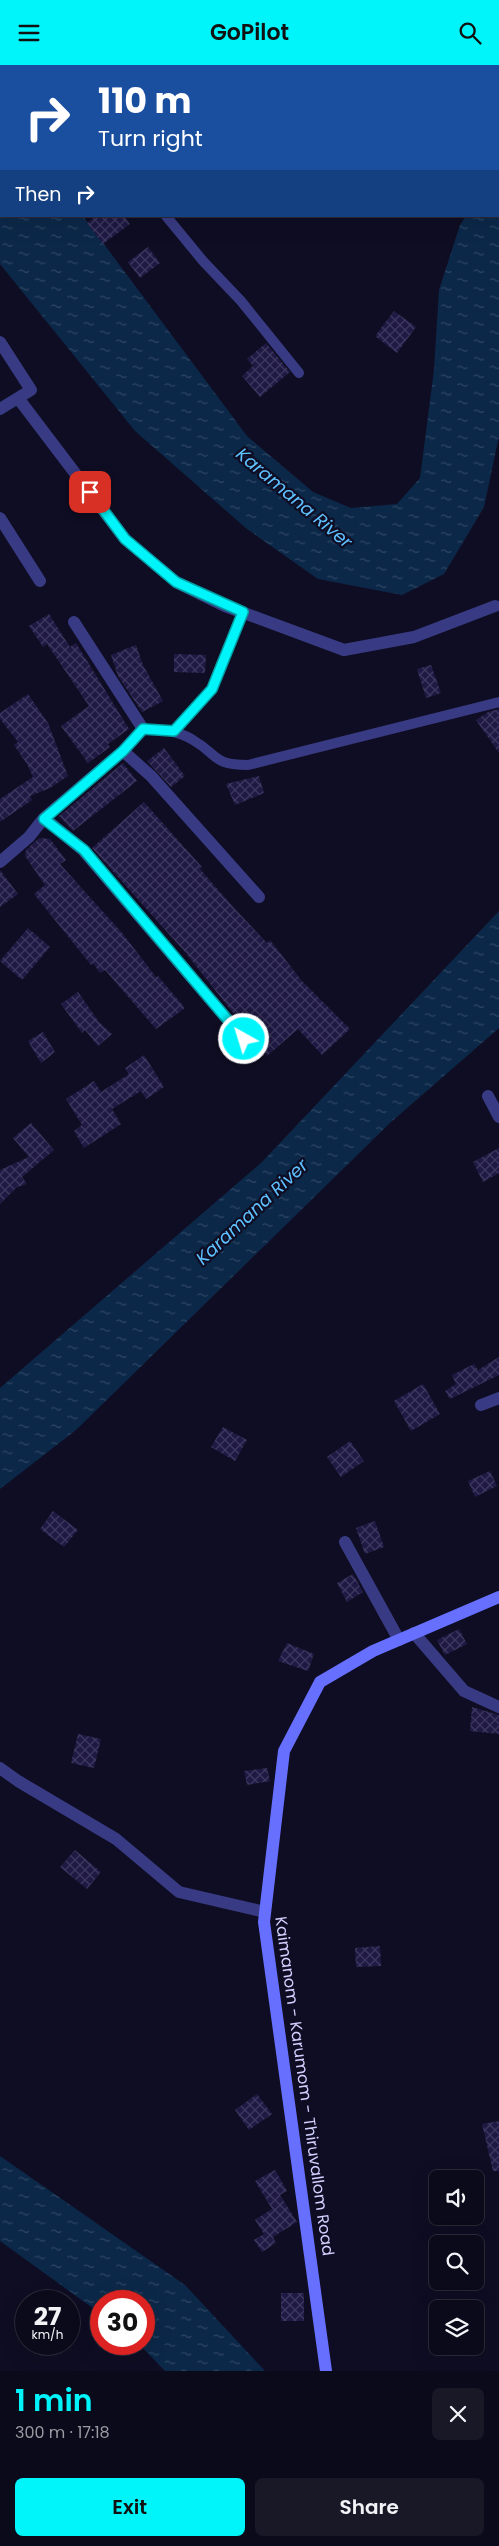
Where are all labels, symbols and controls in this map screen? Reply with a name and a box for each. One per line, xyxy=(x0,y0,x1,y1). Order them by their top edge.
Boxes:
text: GoPilot xyxy=(210,17,289,48)
icon: menu xyxy=(15,19,43,47)
icon: search xyxy=(456,19,484,47)
text: 110 m xyxy=(98,76,192,125)
icon: right xyxy=(15,85,80,150)
text: Turn right xyxy=(98,123,203,154)
icon: right xyxy=(71,180,99,208)
text: Then xyxy=(15,181,61,208)
water label: Karamana River xyxy=(231,441,359,555)
pin xyxy=(69,471,111,513)
icon: arrive xyxy=(76,478,104,506)
position arrow xyxy=(217,1012,269,1064)
water label: Karamana River xyxy=(190,1152,314,1270)
street label: Kaimanom - Karumom - Thiruvallom Road xyxy=(269,1915,340,2257)
map controls xyxy=(429,2170,484,2355)
button: sound xyxy=(429,2170,484,2225)
button: search xyxy=(429,2235,484,2290)
speed limit sign: 30 xyxy=(90,2290,155,2355)
text: 27 xyxy=(34,2299,61,2334)
button: layers xyxy=(429,2300,484,2355)
text: km/h xyxy=(32,2326,63,2343)
text: 1 min xyxy=(15,2379,93,2422)
button: close xyxy=(432,2388,484,2440)
text: 300 m · 17:18 xyxy=(15,2421,110,2444)
button: Exit xyxy=(15,2478,245,2536)
button: Share xyxy=(255,2478,484,2536)

